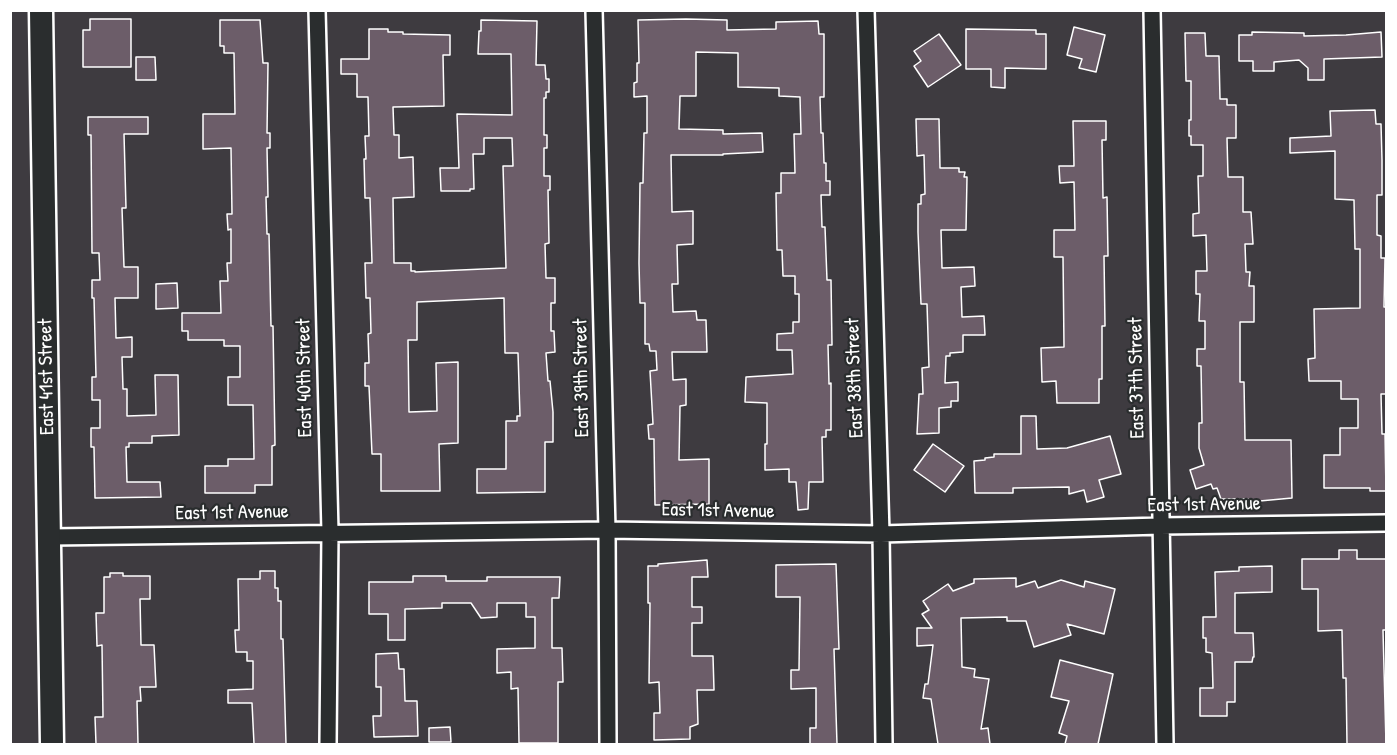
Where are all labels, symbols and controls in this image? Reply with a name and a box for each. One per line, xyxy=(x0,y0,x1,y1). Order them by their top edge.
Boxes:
street label: East 37th Street xyxy=(1124,317,1150,439)
street label: East 40th Street xyxy=(292,318,318,438)
street label: East 39th Street xyxy=(569,318,595,438)
street label: East 38th Street xyxy=(841,318,869,438)
street label: East 41st Street xyxy=(34,319,60,435)
street label: East 1st Avenue xyxy=(1147,492,1261,518)
street label: East 1st Avenue xyxy=(661,498,775,524)
street label: East 1st Avenue xyxy=(175,500,289,526)

